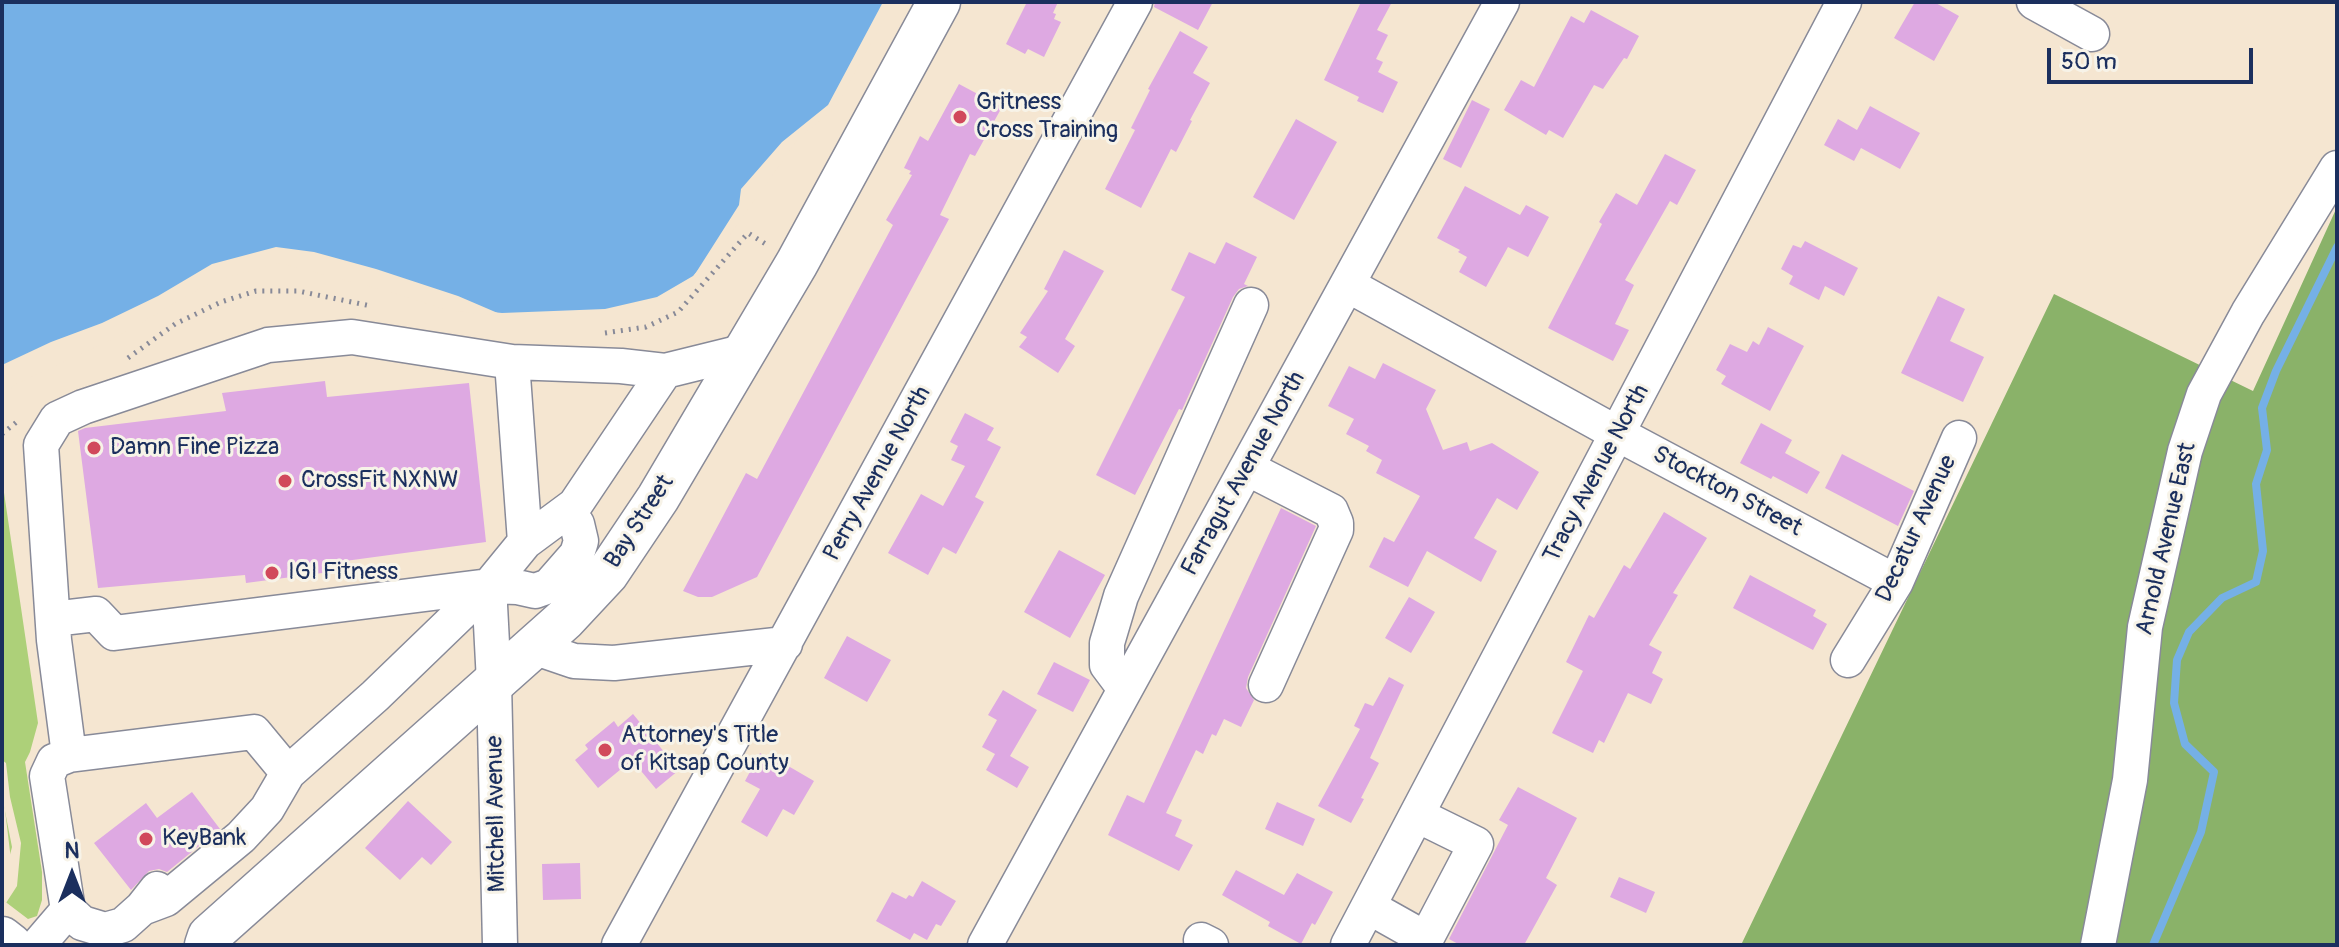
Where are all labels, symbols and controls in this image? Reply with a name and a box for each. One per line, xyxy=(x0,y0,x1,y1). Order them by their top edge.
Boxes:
scale bar xyxy=(2051,32,2257,82)
text: 50 m xyxy=(2061,47,2117,76)
place label: Gritness Cross Training xyxy=(976,89,1118,145)
marker: Gritness Cross Training xyxy=(951,108,969,126)
street label: Farragut Avenue North xyxy=(1176,367,1312,581)
street label: Tracy Avenue North xyxy=(1538,380,1656,568)
street label: Perry Avenue North xyxy=(818,382,938,566)
place label: Damn Fine Pizza xyxy=(110,434,279,462)
marker: Damn Fine Pizza xyxy=(85,439,103,457)
street label: Arnold Avenue East xyxy=(2131,440,2203,638)
street label: Stockton Street xyxy=(1647,441,1807,543)
street label: Decatur Avenue xyxy=(1870,451,1964,607)
place label: CrossFit NXNW xyxy=(301,467,458,495)
street label: Bay Street xyxy=(599,470,681,574)
marker: CrossFit NXNW xyxy=(276,472,294,490)
place label: IGI Fitness xyxy=(288,559,398,587)
marker: IGI Fitness xyxy=(263,564,281,582)
place label: Attorney's Title of Kitsap County xyxy=(621,722,789,778)
street label: Mitchell Avenue xyxy=(481,735,513,893)
marker: Attorney's Title of Kitsap County xyxy=(596,741,614,759)
place label: KeyBank xyxy=(162,825,246,853)
marker: KeyBank xyxy=(137,830,155,848)
north arrow xyxy=(32,835,112,915)
text: N xyxy=(65,837,79,865)

